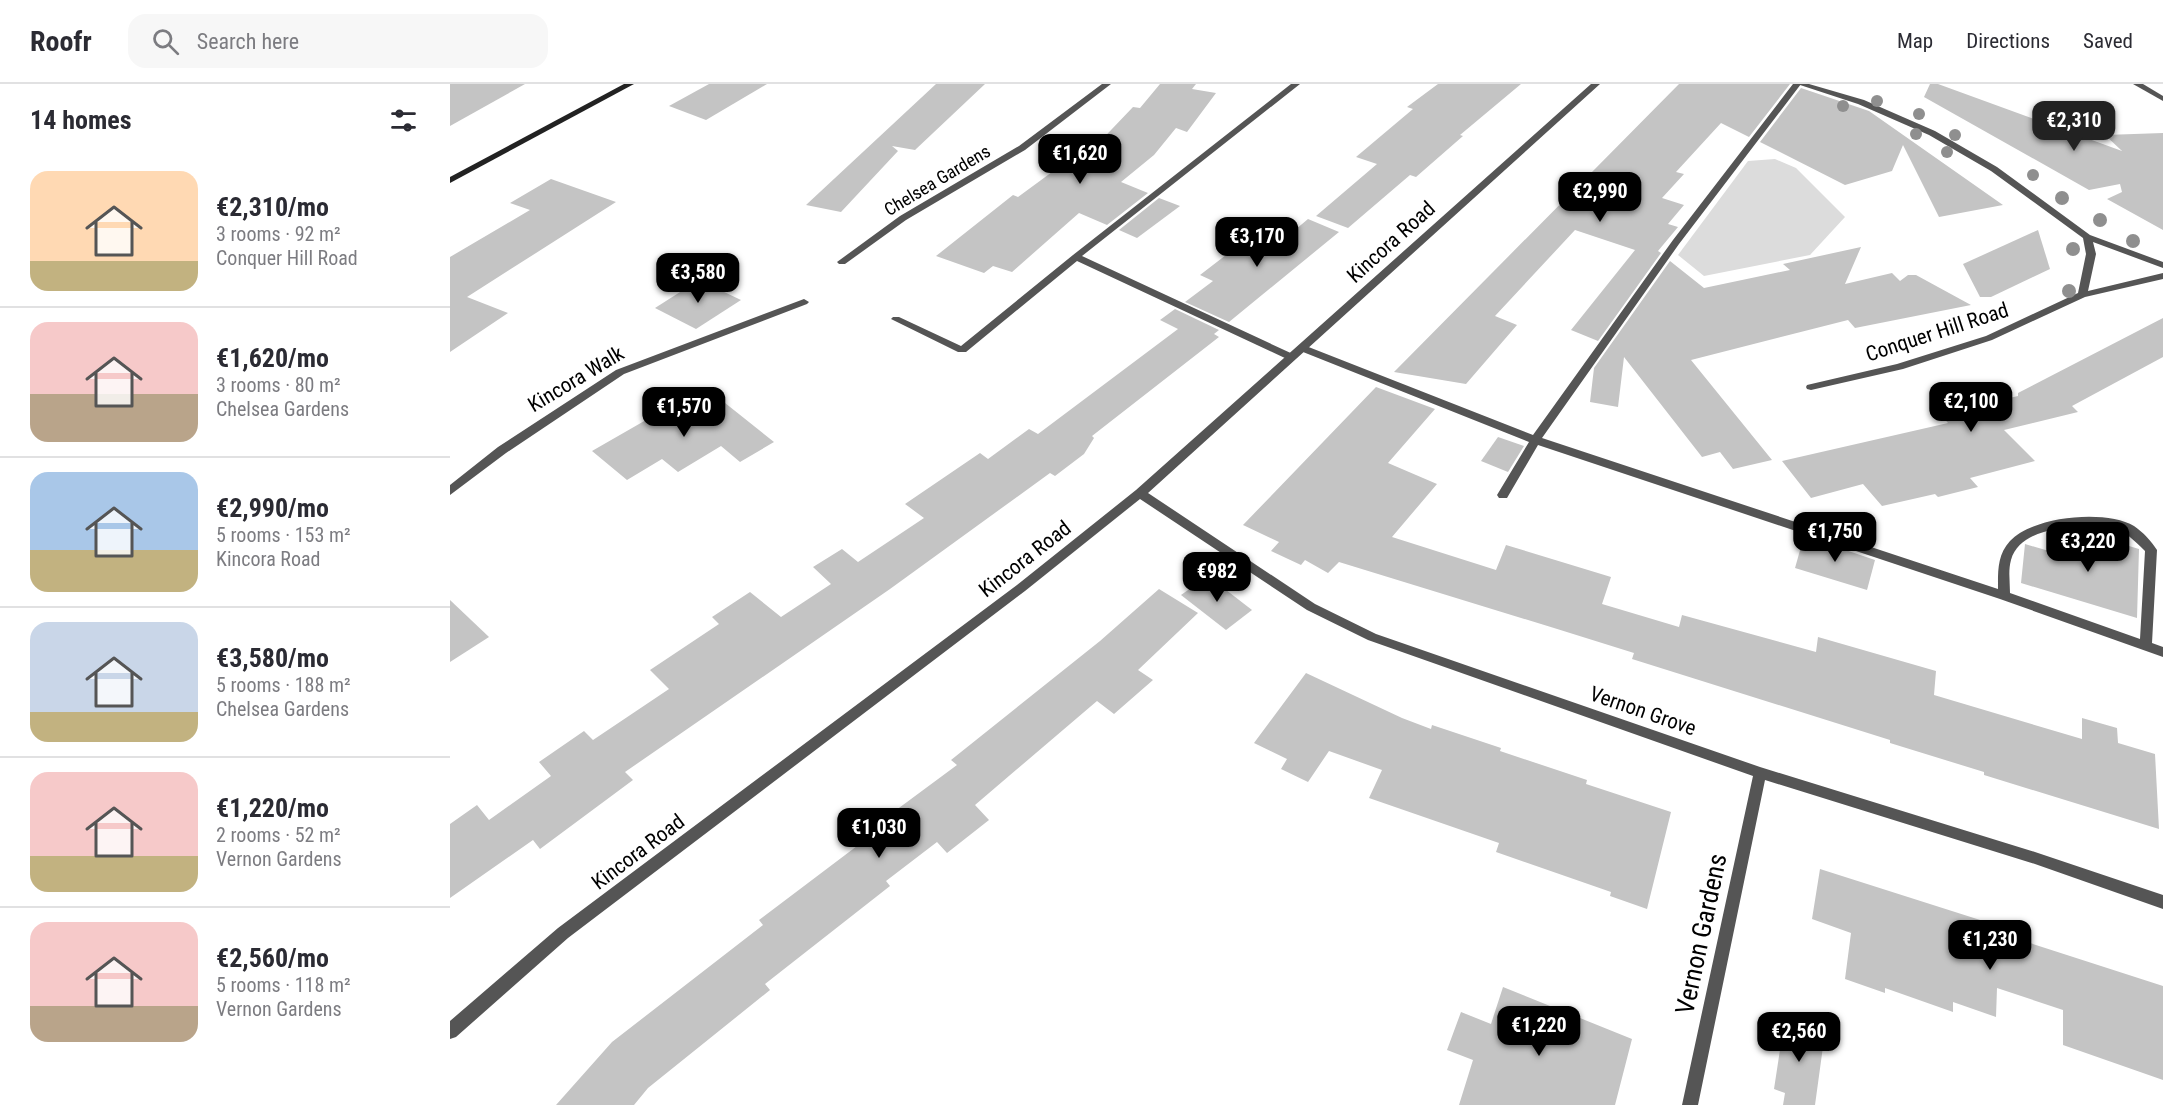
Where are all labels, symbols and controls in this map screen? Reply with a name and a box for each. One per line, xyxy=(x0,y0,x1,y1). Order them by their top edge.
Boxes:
search box xyxy=(128,14,548,68)
text: Roofr xyxy=(30,25,92,58)
icon: search xyxy=(149,25,182,58)
text: Search here xyxy=(197,29,299,54)
text: Map xyxy=(1897,29,1933,53)
text: Directions xyxy=(1966,29,2050,53)
text: Saved xyxy=(2083,29,2133,53)
pin: €2,310 xyxy=(2025,101,2123,152)
icon: filters xyxy=(387,104,420,137)
text: 14 homes xyxy=(30,105,132,135)
text: €2,310 xyxy=(2046,108,2102,132)
pin: €1,620 xyxy=(1031,134,1129,185)
street label: Chelsea Gardens xyxy=(880,140,994,220)
text: €1,620 xyxy=(1052,141,1108,165)
pin: €2,990 xyxy=(1551,172,1649,223)
text: €2,990 xyxy=(1572,179,1628,203)
text: €2,310/mo xyxy=(216,192,329,222)
icon: home xyxy=(78,195,150,267)
street label: Kincora Road xyxy=(1342,196,1440,288)
pin: €3,170 xyxy=(1208,217,1306,268)
text: 3 rooms · 92 m² xyxy=(216,222,341,246)
text: €3,170 xyxy=(1229,224,1285,248)
text: Conquer Hill Road xyxy=(216,246,358,270)
pin: €3,580 xyxy=(649,253,747,304)
text: €3,580 xyxy=(670,260,726,284)
street label: Conquer Hill Road xyxy=(1863,298,2011,366)
street label: Kincora Walk xyxy=(524,341,629,417)
text: €1,620/mo xyxy=(216,343,329,373)
icon: home xyxy=(78,346,150,418)
text: 3 rooms · 80 m² xyxy=(216,373,341,397)
pin: €2,100 xyxy=(1922,382,2020,433)
pin: €1,570 xyxy=(635,387,733,438)
text: €2,100 xyxy=(1943,389,1999,413)
text: €1,570 xyxy=(656,394,712,418)
text: Chelsea Gardens xyxy=(216,397,349,421)
text: €2,990/mo xyxy=(216,493,329,523)
icon: home xyxy=(78,496,150,568)
pin: €1,750 xyxy=(1786,512,1884,563)
street label: Kincora Road xyxy=(974,516,1076,602)
text: €1,750 xyxy=(1807,519,1863,543)
pin: €3,220 xyxy=(2039,522,2137,573)
text: 5 rooms · 153 m² xyxy=(216,523,351,547)
text: €3,220 xyxy=(2060,529,2116,553)
text: Kincora Road xyxy=(216,547,321,571)
pin: €982 xyxy=(1181,552,1253,603)
text: €982 xyxy=(1197,559,1237,583)
text: €3,580/mo xyxy=(216,643,329,673)
icon: home xyxy=(78,646,150,718)
text: 5 rooms · 188 m² xyxy=(216,673,351,697)
street label: Vernon Grove xyxy=(1587,682,1700,740)
text: Chelsea Gardens xyxy=(216,697,349,721)
text: €1,220/mo xyxy=(216,793,329,823)
icon: home xyxy=(78,796,150,868)
pin: €1,030 xyxy=(830,808,928,859)
street label: Kincora Road xyxy=(587,809,689,895)
text: €1,030 xyxy=(851,815,907,839)
text: 2 rooms · 52 m² xyxy=(216,823,341,847)
text: Vernon Gardens xyxy=(216,847,342,871)
street label: Vernon Gardens xyxy=(1669,851,1733,1017)
pin: €1,230 xyxy=(1941,920,2039,971)
text: €1,230 xyxy=(1962,927,2018,951)
text: €2,560/mo xyxy=(216,943,329,973)
icon: home xyxy=(78,946,150,1018)
text: 5 rooms · 118 m² xyxy=(216,973,351,997)
text: Vernon Gardens xyxy=(216,997,342,1021)
pin: €1,220 xyxy=(1490,1006,1588,1057)
pin: €2,560 xyxy=(1750,1012,1848,1063)
text: €1,220 xyxy=(1511,1013,1567,1037)
text: €2,560 xyxy=(1771,1019,1827,1043)

